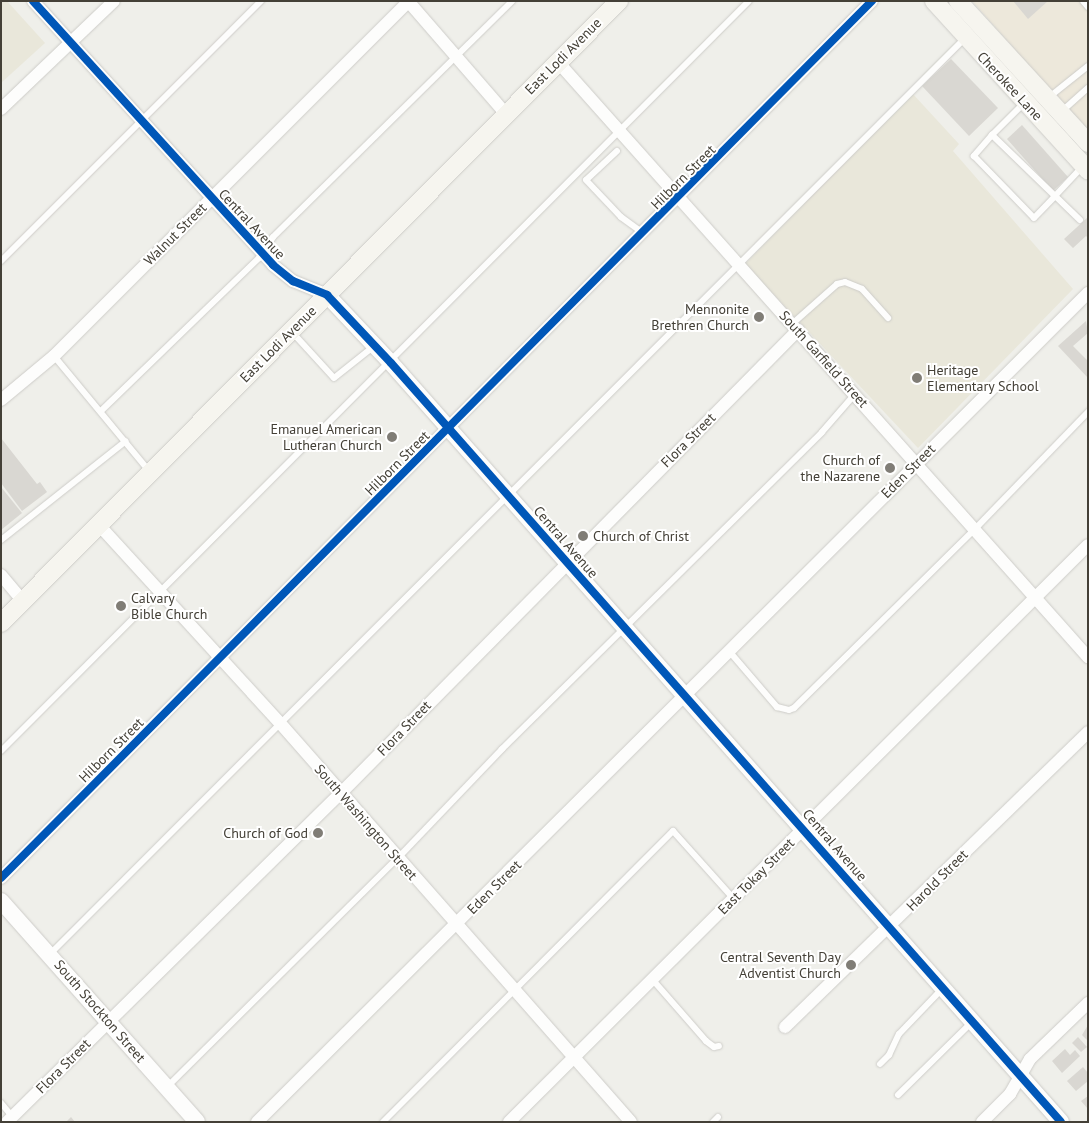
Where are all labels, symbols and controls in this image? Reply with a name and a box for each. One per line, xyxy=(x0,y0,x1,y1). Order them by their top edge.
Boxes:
street label: East Lodi Avenue xyxy=(521,14,605,98)
street label: Cherokee Lane xyxy=(974,48,1046,124)
street label: Hilborn Street xyxy=(647,141,719,213)
street label: Central Avenue xyxy=(215,185,289,263)
street label: Walnut Street xyxy=(140,199,210,269)
place label: Mennonite Brethren Church xyxy=(651,301,749,334)
street label: East Lodi Avenue xyxy=(236,302,320,386)
street label: South Garfield Street xyxy=(776,307,872,411)
marker: Mennonite Brethren Church xyxy=(753,311,765,323)
place label: Heritage Elementary School xyxy=(927,362,1039,394)
marker: Heritage Elementary School xyxy=(911,372,923,384)
street label: Flora Street xyxy=(657,409,719,471)
place label: Emanuel American Lutheran Church xyxy=(270,421,382,454)
street label: Hilborn Street xyxy=(361,427,433,499)
marker: Emanuel American Lutheran Church xyxy=(386,431,398,443)
street label: Eden Street xyxy=(878,441,938,501)
place label: Church of the Nazarene xyxy=(801,452,880,484)
marker: Church of the Nazarene xyxy=(884,462,896,474)
street label: Central Avenue xyxy=(530,502,602,582)
place label: Church of Christ xyxy=(593,528,689,544)
marker: Church of Christ xyxy=(577,530,589,542)
place label: Calvary Bible Church xyxy=(131,590,207,622)
marker: Calvary Bible Church xyxy=(115,600,127,612)
street label: Flora Street xyxy=(374,697,434,759)
street label: Hilborn Street xyxy=(75,714,147,786)
street label: South Washington Street xyxy=(311,761,421,883)
street label: Central Avenue xyxy=(799,805,871,885)
place label: Church of God xyxy=(223,825,308,841)
marker: Church of God xyxy=(312,827,324,839)
street label: East Tokay Street xyxy=(714,834,798,918)
street label: Harold Street xyxy=(903,846,971,914)
street label: Eden Street xyxy=(464,857,524,917)
place label: Central Seventh Day Adventist Church xyxy=(720,949,841,982)
street label: South Stockton Street xyxy=(51,956,149,1066)
marker: Central Seventh Day Adventist Church xyxy=(845,959,857,971)
street label: Flora Street xyxy=(32,1035,94,1097)

